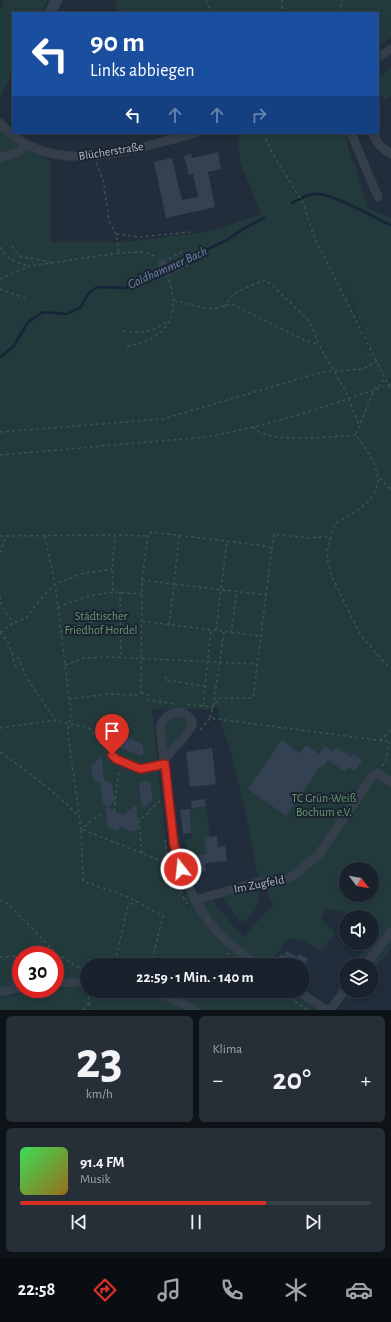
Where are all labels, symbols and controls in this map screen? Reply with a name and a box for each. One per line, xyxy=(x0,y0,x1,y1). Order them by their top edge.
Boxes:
icon: left xyxy=(24,28,76,80)
text: 90 m xyxy=(90,29,145,57)
text: Links abbiegen xyxy=(90,62,195,80)
icon: left xyxy=(122,104,144,126)
icon: ahead xyxy=(164,104,186,126)
icon: ahead xyxy=(206,104,228,126)
icon: right xyxy=(248,104,270,126)
street label: Blücherstraße xyxy=(78,140,144,162)
water label: Goldhammer Bach xyxy=(126,245,209,292)
park label: Städtischer Friedhof Hordel xyxy=(64,610,138,636)
pin xyxy=(95,714,129,755)
icon: arrive xyxy=(101,720,123,742)
park label: TC Grün-Weiß Bochum e.V. xyxy=(292,792,357,818)
position arrow xyxy=(160,848,202,890)
north arrow xyxy=(339,862,379,902)
map controls xyxy=(339,862,379,998)
street label: Im Zugfeld xyxy=(233,873,285,895)
button: sound xyxy=(339,910,379,950)
speed limit sign: 30 xyxy=(12,946,64,998)
button: layers xyxy=(339,958,379,998)
text: 22:59 · 1 Min. · 140 m xyxy=(136,970,254,985)
text: 23 xyxy=(76,1035,123,1087)
text: Klima xyxy=(213,1043,242,1056)
text: 20° xyxy=(272,1065,311,1095)
text: − xyxy=(213,1069,223,1091)
text: + xyxy=(360,1069,371,1091)
text: km/h xyxy=(86,1088,113,1101)
text: 91.4 FM xyxy=(80,1155,125,1170)
text: Musik xyxy=(80,1173,111,1186)
icon: previous xyxy=(68,1211,90,1233)
icon: pause xyxy=(185,1211,207,1233)
icon: next xyxy=(302,1211,324,1233)
icon: directions xyxy=(91,1276,119,1304)
icon: music xyxy=(155,1276,183,1304)
icon: phone xyxy=(218,1276,246,1304)
icon: climate xyxy=(282,1276,310,1304)
icon: car xyxy=(345,1276,373,1304)
text: 22:58 xyxy=(18,1281,56,1299)

